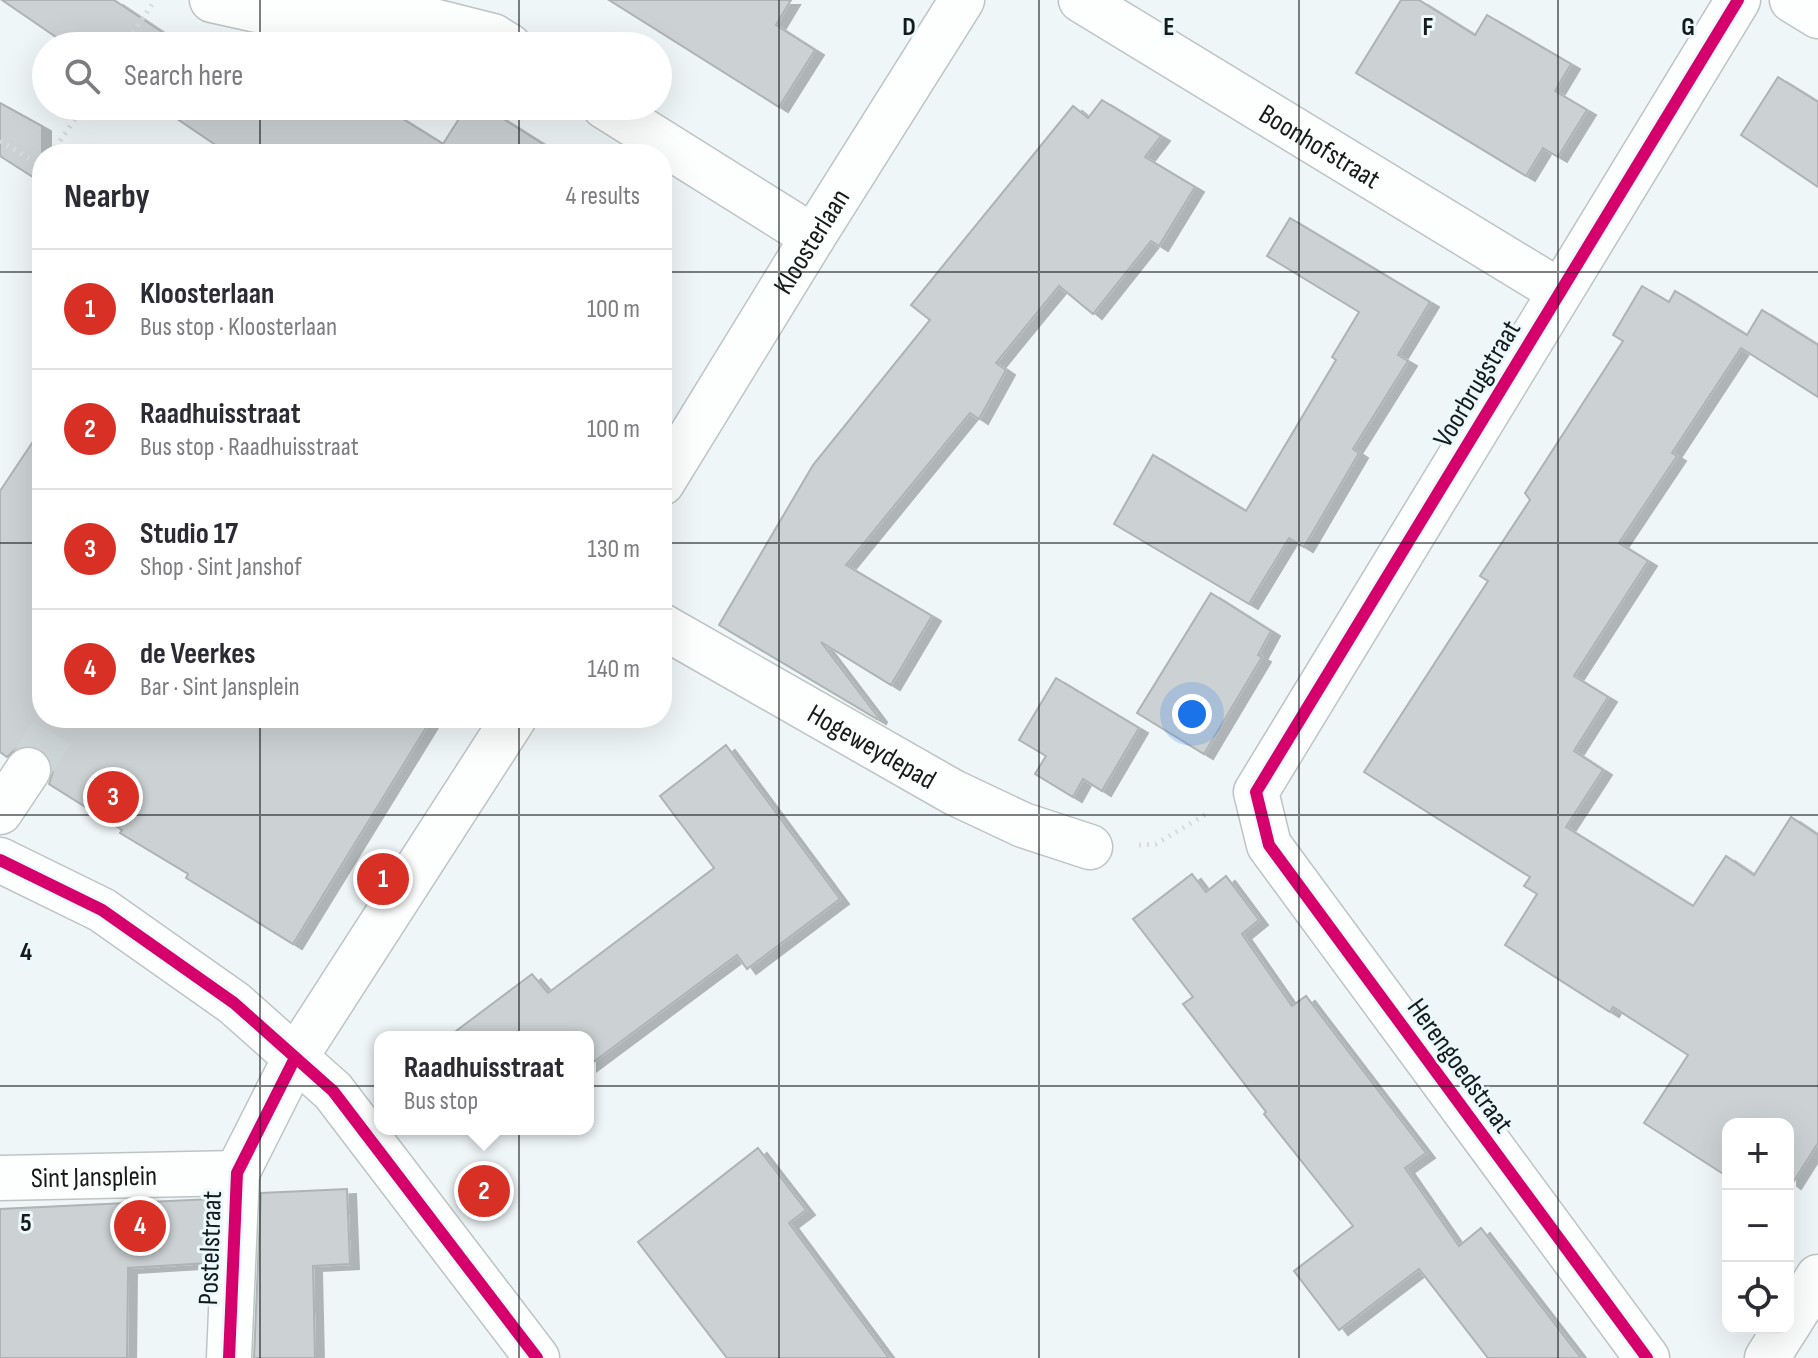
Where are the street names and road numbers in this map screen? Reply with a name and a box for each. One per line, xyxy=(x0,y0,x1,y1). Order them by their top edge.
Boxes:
street label: Boonhofstraat xyxy=(1253,98,1386,196)
street label: Kloosterlaan xyxy=(767,183,857,301)
street label: Voorbrugstraat xyxy=(1427,314,1528,453)
street label: Hogeweydepad xyxy=(801,698,941,797)
street label: Herengoedstraat xyxy=(1400,992,1520,1140)
street label: Sint Jansplein xyxy=(31,1160,157,1195)
street label: Postelstraat xyxy=(192,1190,229,1306)

